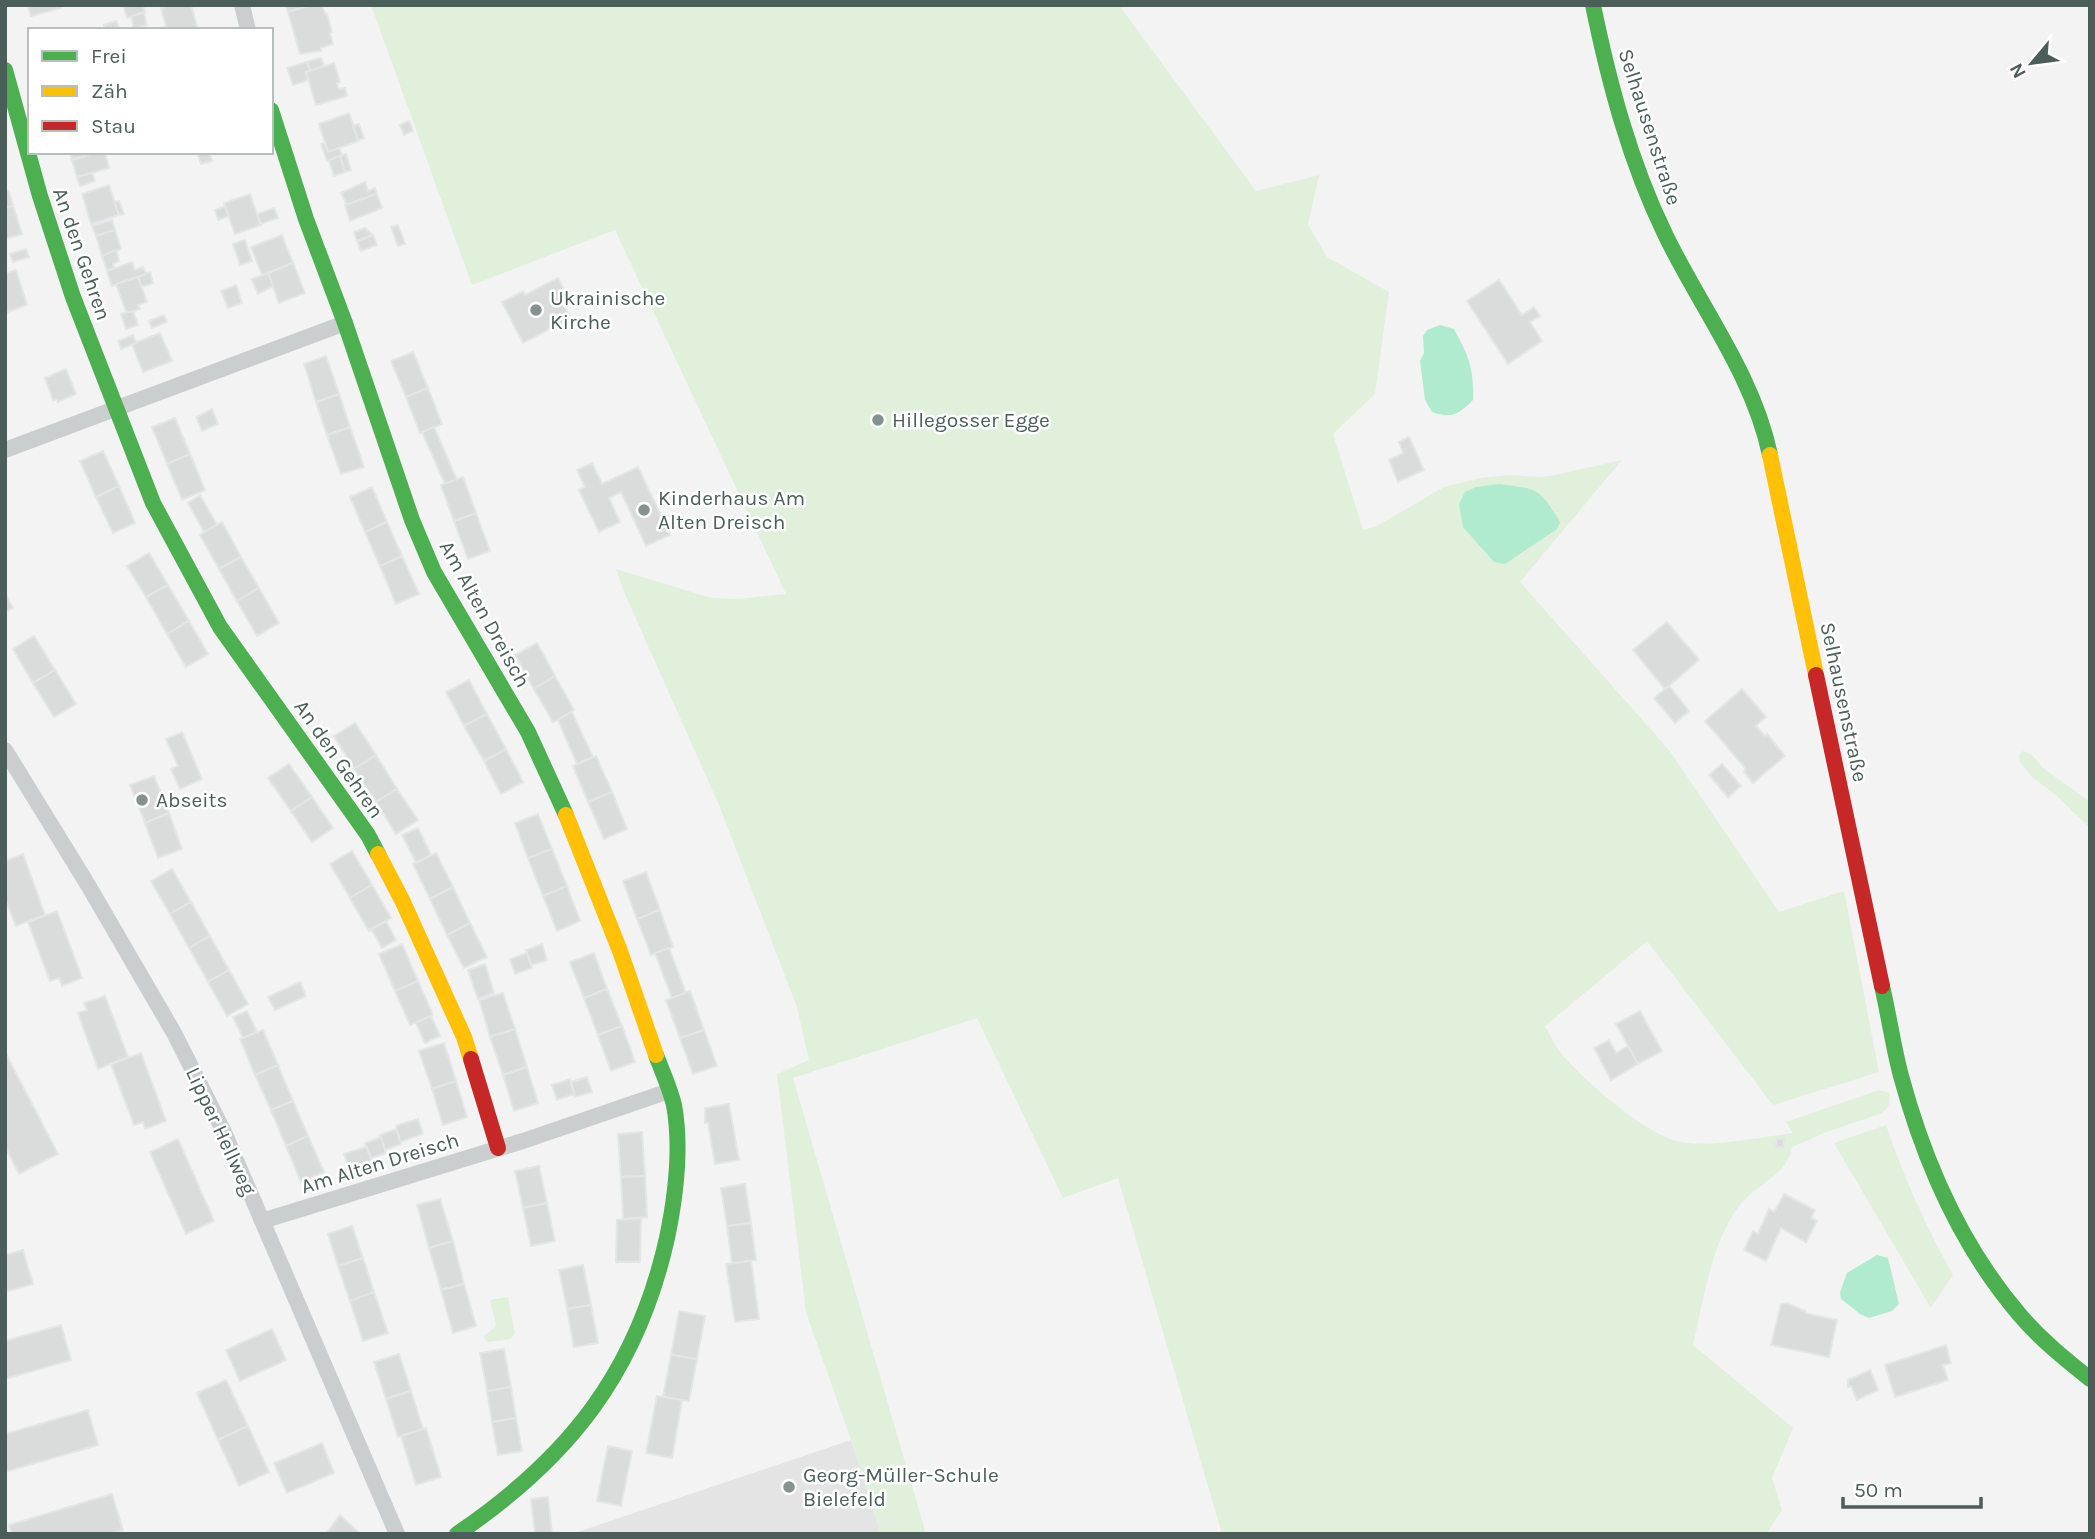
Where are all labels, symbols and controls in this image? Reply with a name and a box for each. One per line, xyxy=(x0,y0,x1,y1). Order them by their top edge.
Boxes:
legend xyxy=(28,28,273,154)
north arrow xyxy=(1997,28,2067,98)
text: Frei xyxy=(91,44,127,68)
street label: Selhausenstraße xyxy=(1613,46,1687,208)
text: N xyxy=(2005,59,2031,82)
text: Zäh xyxy=(91,79,128,103)
text: Stau xyxy=(91,114,136,138)
street label: An den Gehren xyxy=(48,185,116,323)
place label: Ukrainische Kirche xyxy=(550,286,665,334)
marker: Ukrainische Kirche xyxy=(528,302,544,318)
place label: Hillegosser Egge xyxy=(892,408,1050,432)
marker: Hillegosser Egge xyxy=(870,412,886,428)
place label: Kinderhaus Am Alten Dreisch xyxy=(658,486,805,534)
marker: Kinderhaus Am Alten Dreisch xyxy=(636,502,652,518)
street label: Am Alten Dreisch xyxy=(435,536,535,692)
street label: Selhausenstraße xyxy=(1815,620,1873,784)
street label: An den Gehren xyxy=(289,695,389,823)
place label: Abseits xyxy=(156,788,228,812)
marker: Abseits xyxy=(134,792,150,808)
street label: Lipper Hellweg xyxy=(181,1063,261,1199)
street label: Am Alten Dreisch xyxy=(298,1128,462,1198)
place label: Georg-Müller-Schule Bielefeld xyxy=(803,1463,999,1511)
scale bar xyxy=(1843,1466,1981,1510)
text: 50 m xyxy=(1854,1478,1903,1502)
marker: Georg-Müller-Schule Bielefeld xyxy=(781,1479,797,1495)

